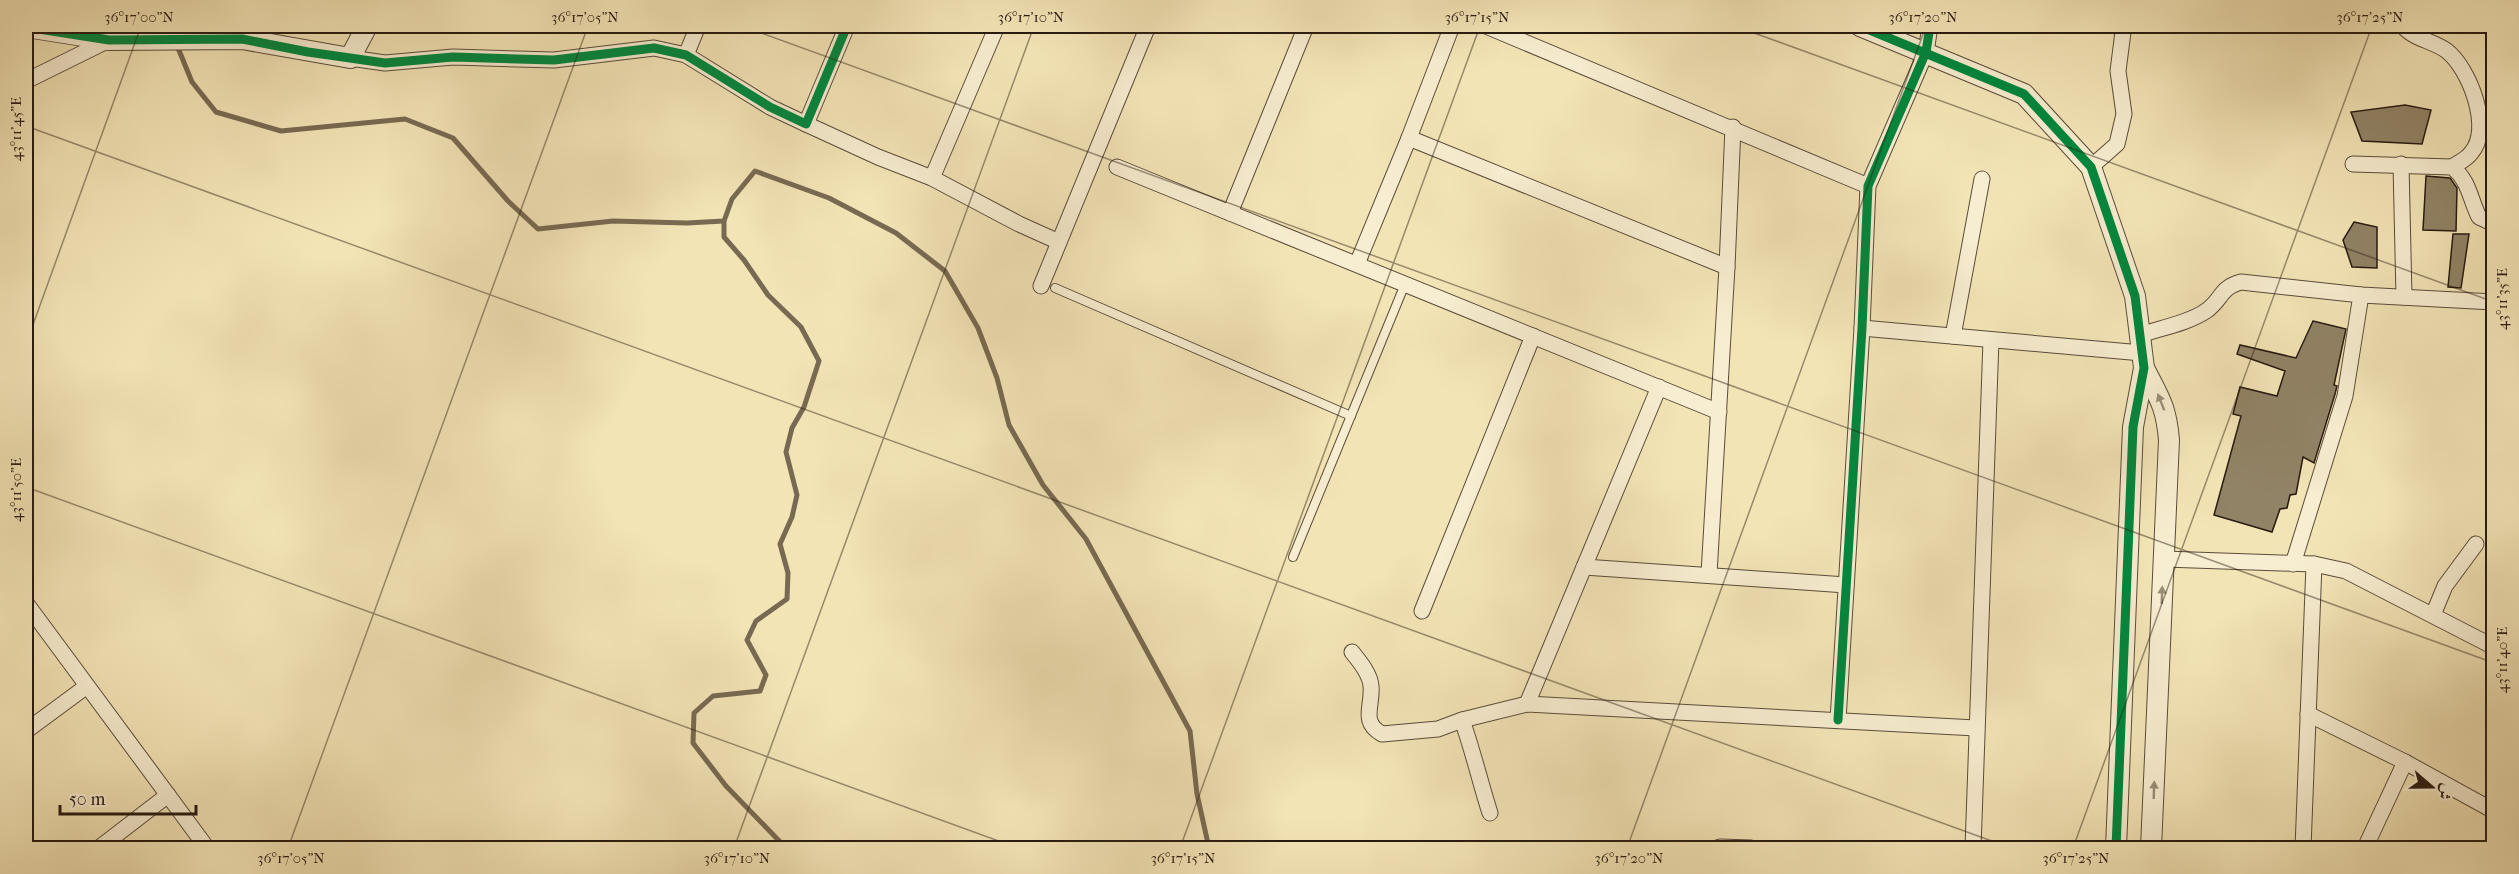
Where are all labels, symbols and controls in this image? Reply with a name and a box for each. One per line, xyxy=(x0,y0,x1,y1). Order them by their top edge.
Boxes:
text: 36°17'00"N xyxy=(104,8,174,26)
text: 36°17'05"N xyxy=(551,8,619,26)
text: 36°17'10"N xyxy=(998,8,1065,26)
text: 36°17'15"N xyxy=(1445,8,1510,26)
text: 36°17'20"N xyxy=(1889,8,1958,26)
text: 36°17'25"N xyxy=(2337,8,2404,26)
text: 43°11'45"E xyxy=(7,97,25,161)
text: 43°11'35"E xyxy=(2493,268,2511,330)
one-way arrow xyxy=(2156,392,2166,410)
text: 43°11'50"E xyxy=(7,458,25,522)
one-way arrow xyxy=(2158,586,2167,605)
text: 43°11'40"E xyxy=(2493,627,2511,693)
north arrow xyxy=(2402,757,2462,817)
scale bar xyxy=(60,778,196,816)
one-way arrow xyxy=(2149,781,2158,800)
text: ش xyxy=(2434,781,2457,803)
text: 50 m xyxy=(69,789,106,810)
text: 36°17'05"N xyxy=(257,849,325,867)
text: 36°17'10"N xyxy=(704,849,771,867)
text: 36°17'15"N xyxy=(1151,849,1216,867)
text: 36°17'20"N xyxy=(1595,849,1664,867)
text: 36°17'25"N xyxy=(2043,849,2110,867)

